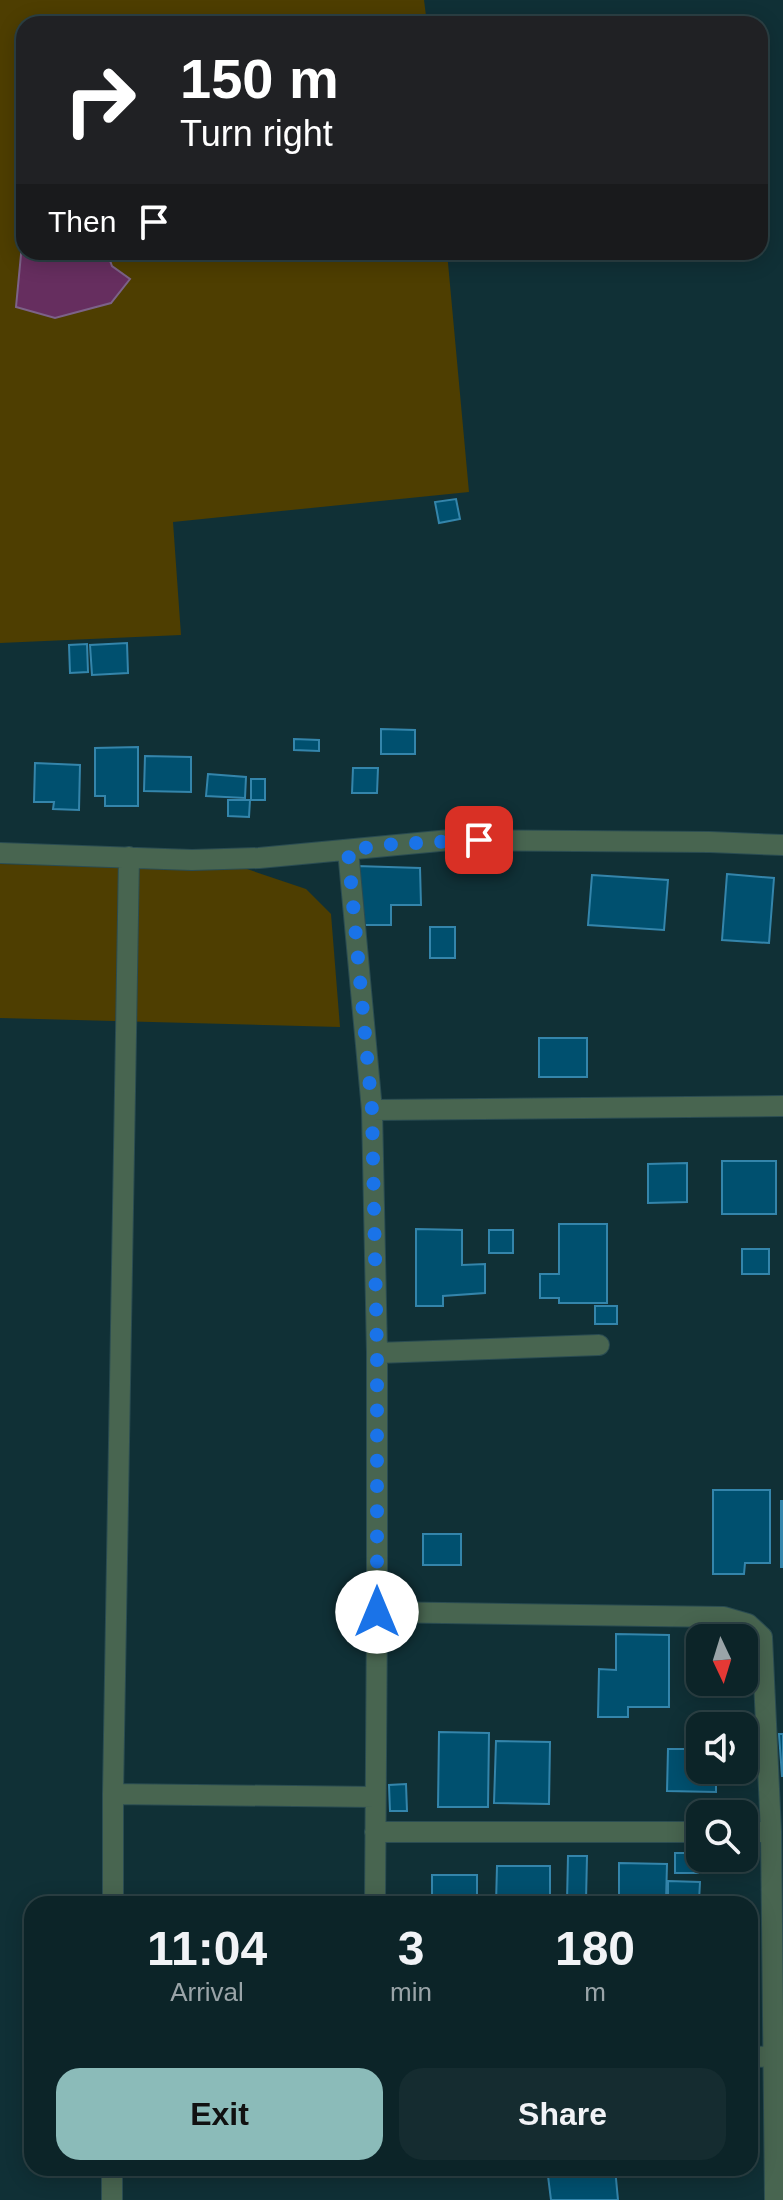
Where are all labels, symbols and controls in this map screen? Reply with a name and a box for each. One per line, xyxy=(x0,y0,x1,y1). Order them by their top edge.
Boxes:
text: 150 m xyxy=(180,47,339,110)
icon: right xyxy=(48,48,152,152)
text: Turn right xyxy=(180,113,333,154)
icon: arrive xyxy=(132,200,176,244)
text: Then xyxy=(48,205,116,238)
pin xyxy=(445,806,513,874)
icon: arrive xyxy=(457,818,501,862)
position arrow xyxy=(335,1570,419,1654)
north arrow xyxy=(686,1624,758,1696)
map controls xyxy=(686,1624,758,1872)
button: sound xyxy=(686,1712,758,1784)
button: search xyxy=(686,1800,758,1872)
text: 11:04 xyxy=(147,1922,267,1975)
text: 3 xyxy=(398,1922,424,1975)
text: 180 xyxy=(555,1922,635,1975)
text: Arrival xyxy=(170,1977,244,2007)
text: min xyxy=(390,1977,432,2007)
text: m xyxy=(584,1977,606,2007)
button: Exit xyxy=(56,2068,383,2160)
button: Share xyxy=(399,2068,726,2160)

